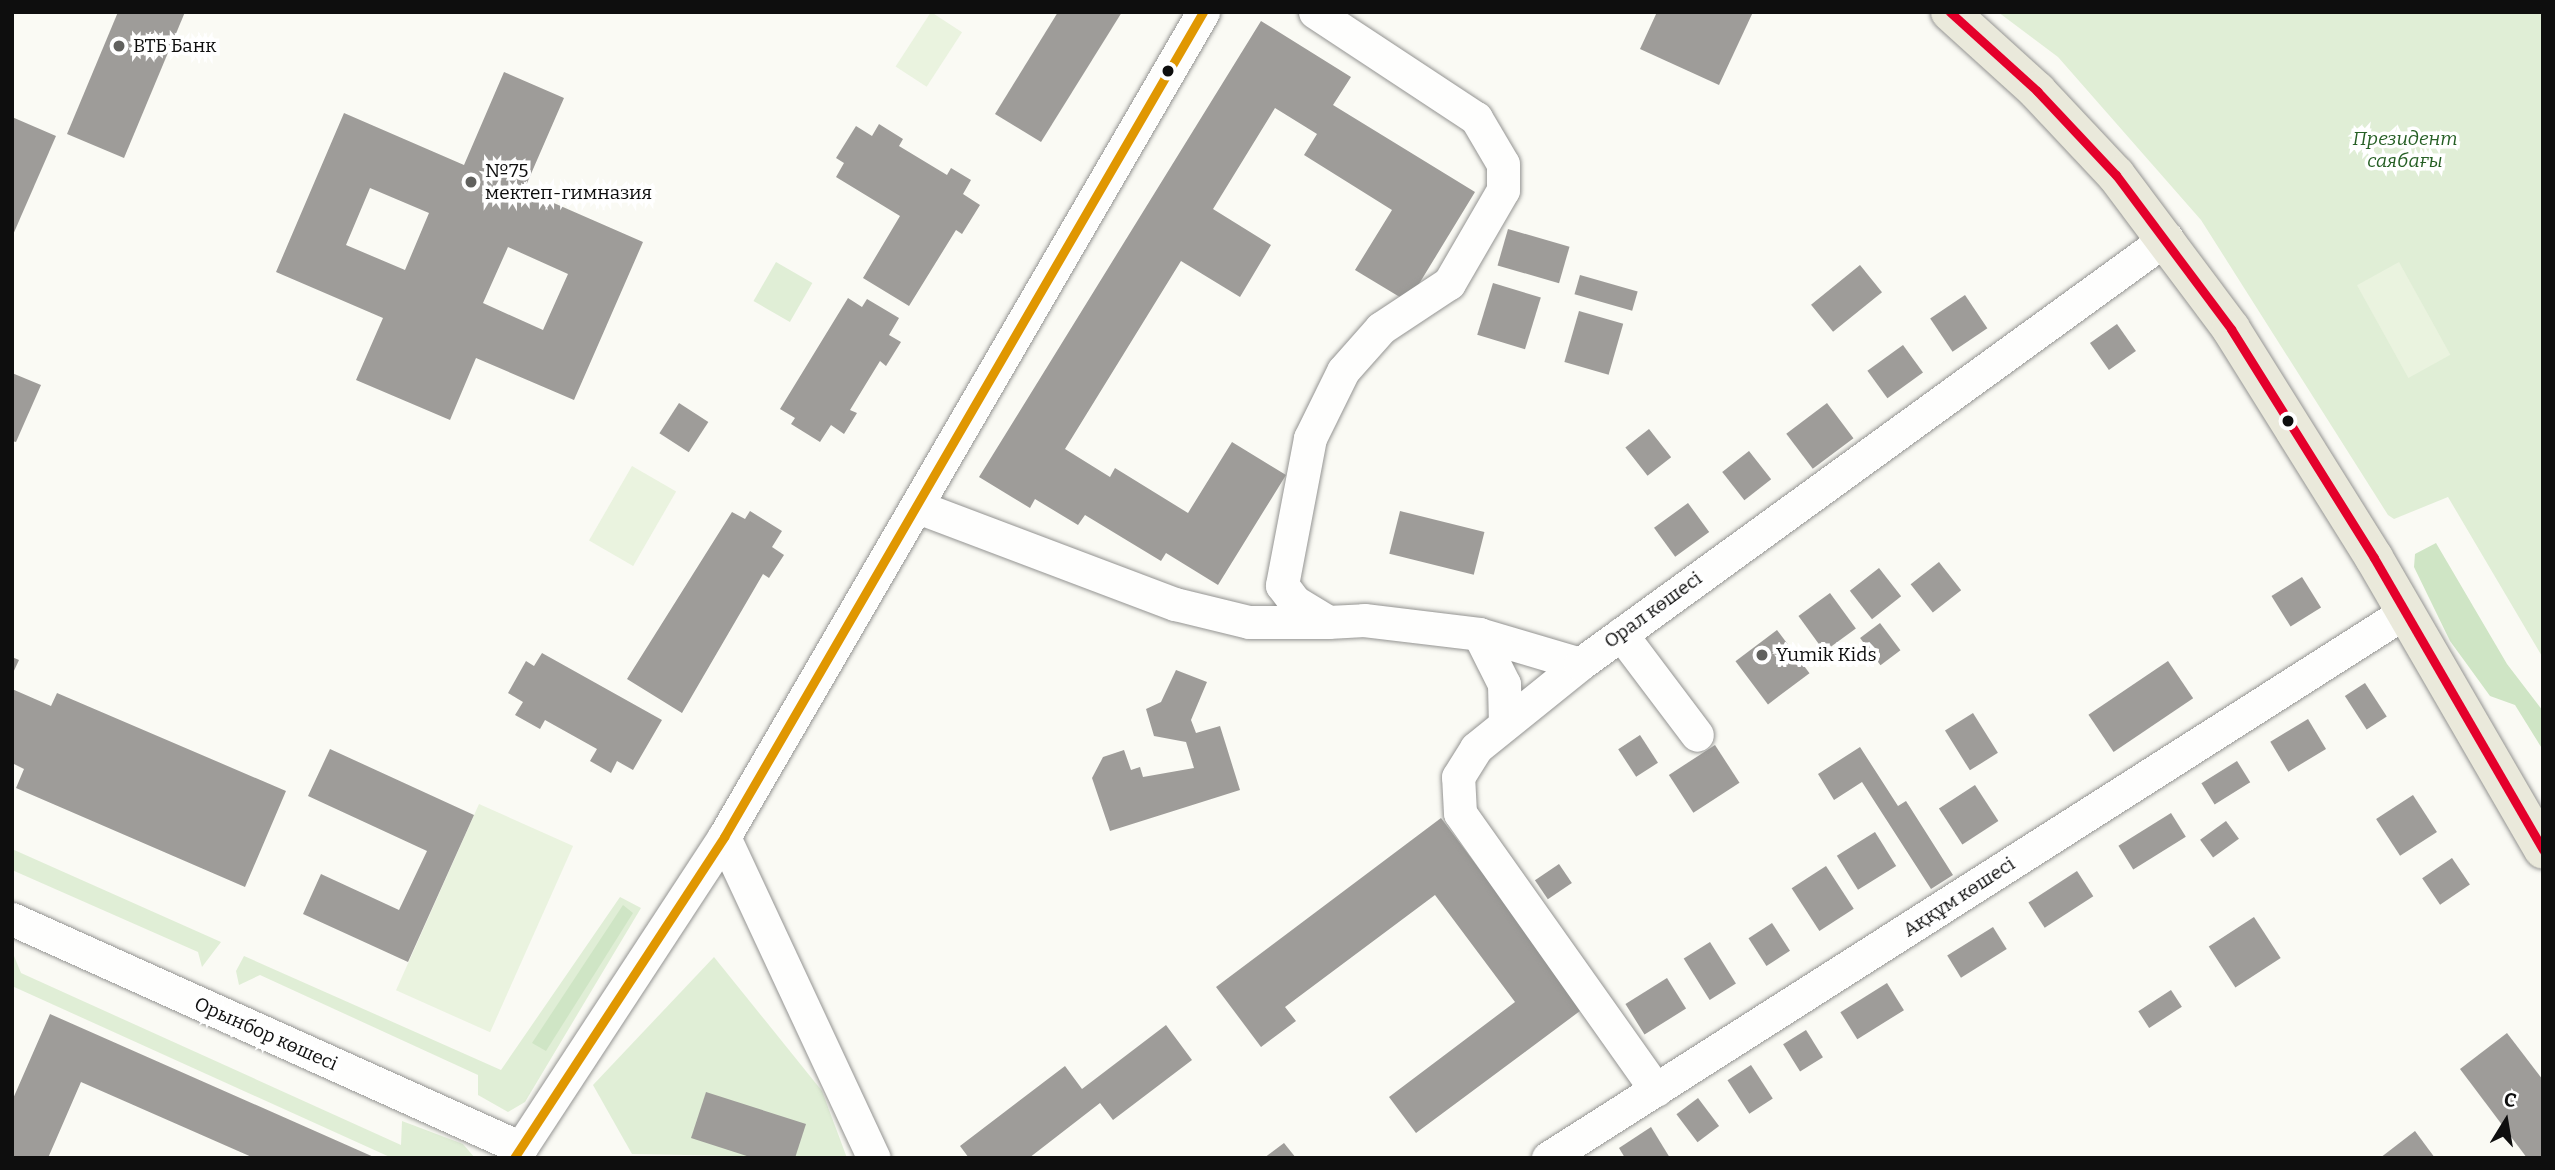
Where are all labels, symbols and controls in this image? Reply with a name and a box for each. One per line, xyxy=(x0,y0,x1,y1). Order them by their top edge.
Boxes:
place label: ВТБ Банк xyxy=(133,35,216,57)
marker: ВТБ Банк xyxy=(111,38,127,54)
unlabelled marker xyxy=(1161,64,1175,78)
park label: Президент саябағы xyxy=(2352,128,2458,172)
place label: №75 мектеп-гимназия xyxy=(485,160,652,204)
marker: №75 мектеп-гимназия xyxy=(463,174,479,190)
unlabelled marker xyxy=(2281,414,2295,428)
street label: Орал көшесі xyxy=(1600,567,1706,653)
place label: Yumik Kids xyxy=(1776,644,1877,666)
marker: Yumik Kids xyxy=(1754,647,1770,663)
street label: Аққұм көшесі xyxy=(1899,852,2019,942)
street label: Орынбор көшесі xyxy=(191,992,341,1076)
north arrow xyxy=(2471,1086,2541,1156)
text: С xyxy=(2502,1087,2518,1112)

